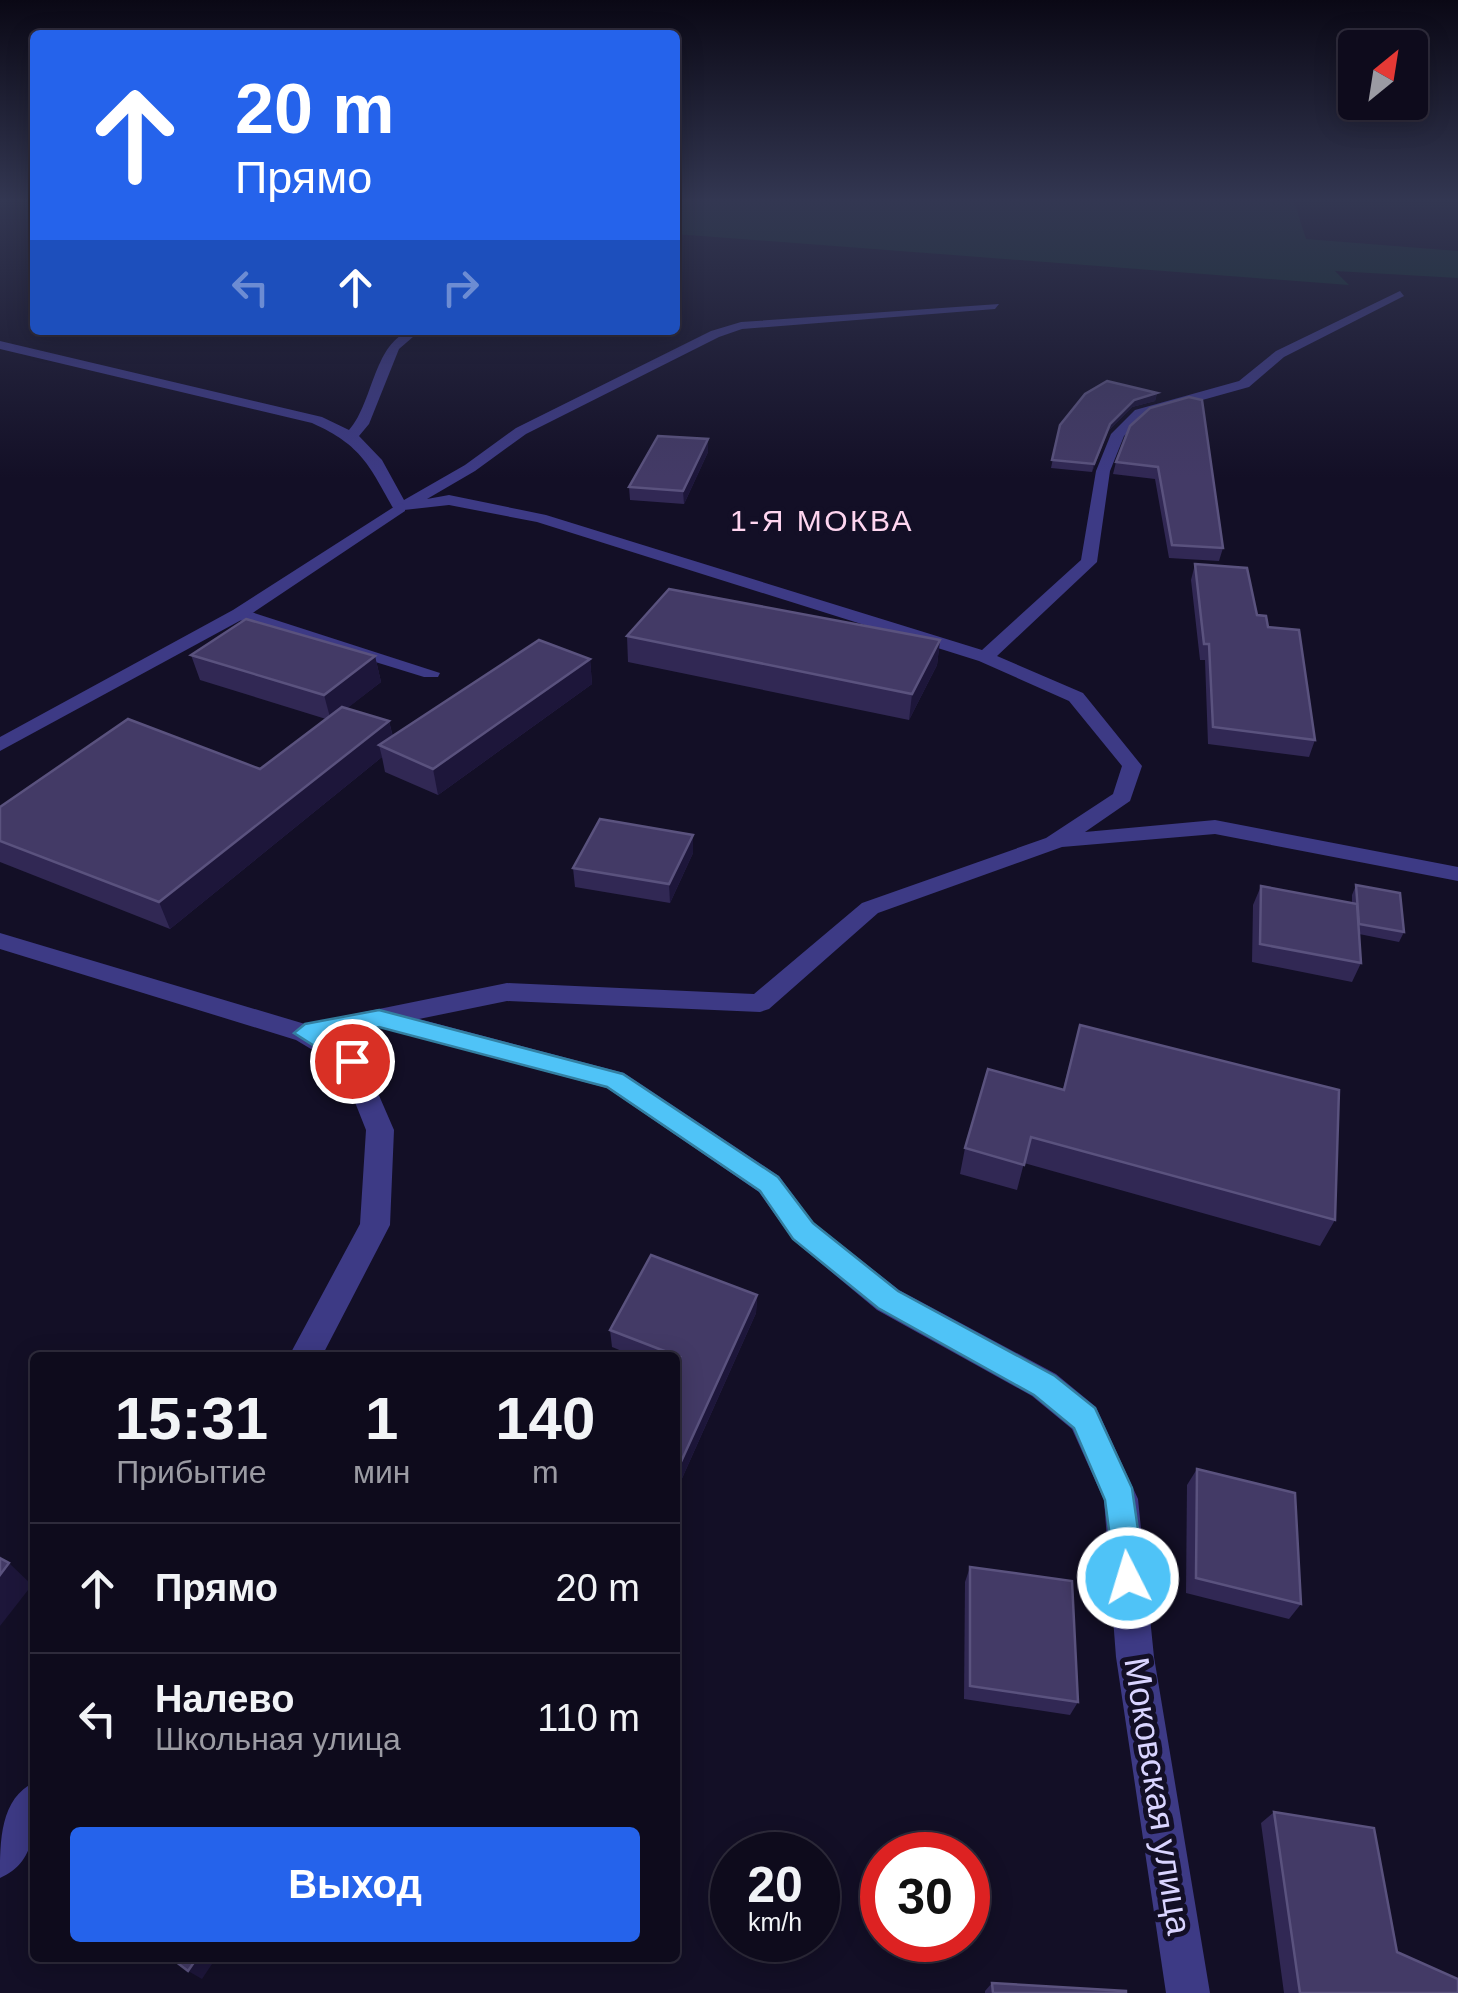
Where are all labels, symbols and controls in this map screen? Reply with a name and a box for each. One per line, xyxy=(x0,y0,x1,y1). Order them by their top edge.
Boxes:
north arrow xyxy=(1338,30,1428,120)
map controls xyxy=(1338,30,1428,120)
icon: ahead xyxy=(70,70,200,200)
text: 20 m xyxy=(235,70,395,148)
text: Прямо xyxy=(235,152,372,203)
icon: left xyxy=(223,260,278,315)
icon: ahead xyxy=(328,260,383,315)
icon: right xyxy=(433,260,488,315)
district label: 1-Я МОКВА xyxy=(730,504,914,537)
pin xyxy=(310,1019,395,1104)
icon: arrive xyxy=(325,1034,380,1089)
text: 15:31 xyxy=(115,1385,268,1452)
text: 1 xyxy=(365,1385,398,1452)
text: 140 xyxy=(495,1385,595,1452)
text: Прибытие xyxy=(116,1454,267,1490)
text: мин xyxy=(353,1454,410,1490)
text: m xyxy=(532,1454,559,1490)
position arrow xyxy=(1076,1526,1180,1630)
icon: ahead xyxy=(70,1561,125,1616)
text: Прямо xyxy=(155,1567,278,1609)
text: 20 m xyxy=(556,1567,640,1609)
street label: Моковская улица xyxy=(1117,1654,1200,1938)
text: Налево xyxy=(155,1678,294,1720)
icon: left xyxy=(70,1691,125,1746)
text: 110 m xyxy=(537,1697,640,1739)
text: Школьная улица xyxy=(155,1721,401,1757)
button: Выход xyxy=(70,1827,640,1942)
speed limit sign: 30 xyxy=(860,1832,990,1962)
text: 20 xyxy=(747,1857,803,1913)
text: km/h xyxy=(748,1908,802,1936)

